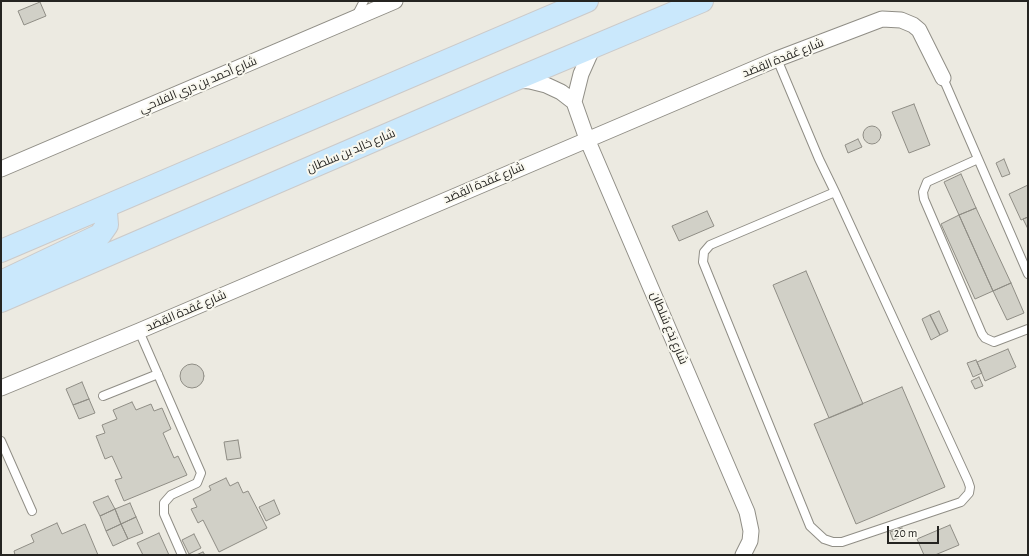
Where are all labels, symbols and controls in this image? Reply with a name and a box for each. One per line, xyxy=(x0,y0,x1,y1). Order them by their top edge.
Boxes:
street label: شارع عُقدة القِصَد xyxy=(740,35,826,81)
street label: شارع أحمد بن دري الفلاحي xyxy=(137,54,259,116)
street label: شارع خالِد بن سلطان xyxy=(305,126,397,176)
street label: شارع عُقدة القِصَد xyxy=(441,160,527,206)
street label: شارع عُقدة القِصَد xyxy=(143,288,229,334)
street label: شارع بَدَع سُلطان xyxy=(647,289,691,367)
scale bar xyxy=(889,518,941,544)
text: 20 m xyxy=(894,527,917,539)

